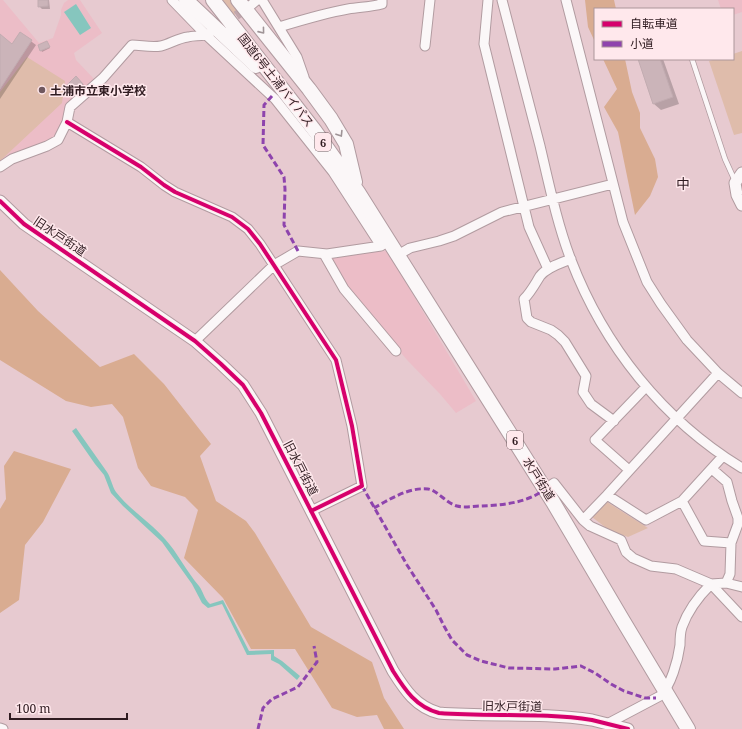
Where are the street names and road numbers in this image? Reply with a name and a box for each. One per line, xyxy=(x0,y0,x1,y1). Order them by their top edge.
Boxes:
street label: 国道6号土浦バイパス xyxy=(234,30,318,130)
road number: 6 xyxy=(315,133,331,151)
street label: 旧水戸街道 xyxy=(30,212,90,260)
road number: 6 xyxy=(507,431,523,449)
street label: 旧水戸街道 xyxy=(280,437,322,499)
street label: 水戸街道 xyxy=(519,454,559,504)
street label: 旧水戸街道 xyxy=(482,697,542,715)

